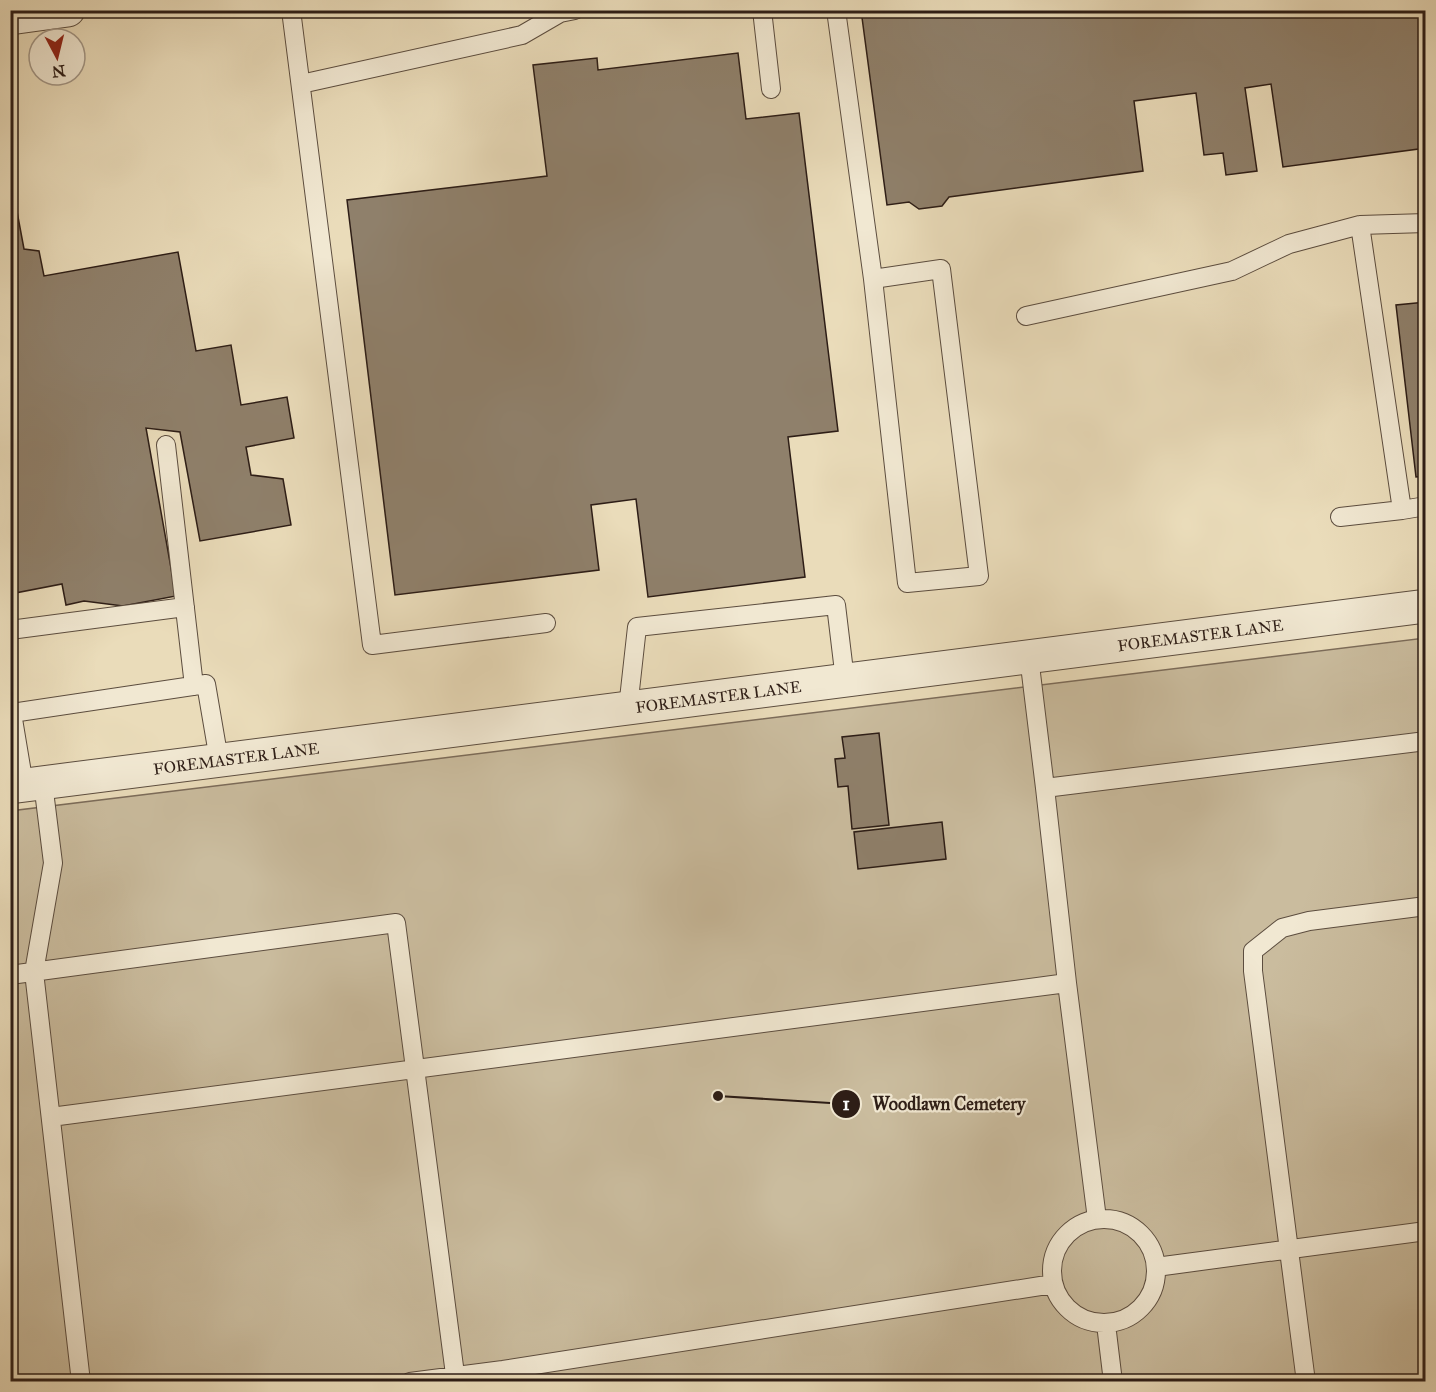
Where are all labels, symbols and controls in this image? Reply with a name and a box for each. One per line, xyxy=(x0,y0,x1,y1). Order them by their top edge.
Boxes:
north arrow xyxy=(27,27,87,87)
text: N xyxy=(50,61,67,82)
street label: FOREMASTER LANE xyxy=(1116,615,1284,655)
street label: FOREMASTER LANE xyxy=(634,676,802,716)
street label: FOREMASTER LANE xyxy=(152,738,320,778)
callout: Woodlawn Cemetery xyxy=(831,1086,1038,1122)
text: 1 xyxy=(842,1093,850,1115)
text: Woodlawn Cemetery xyxy=(873,1093,1027,1116)

